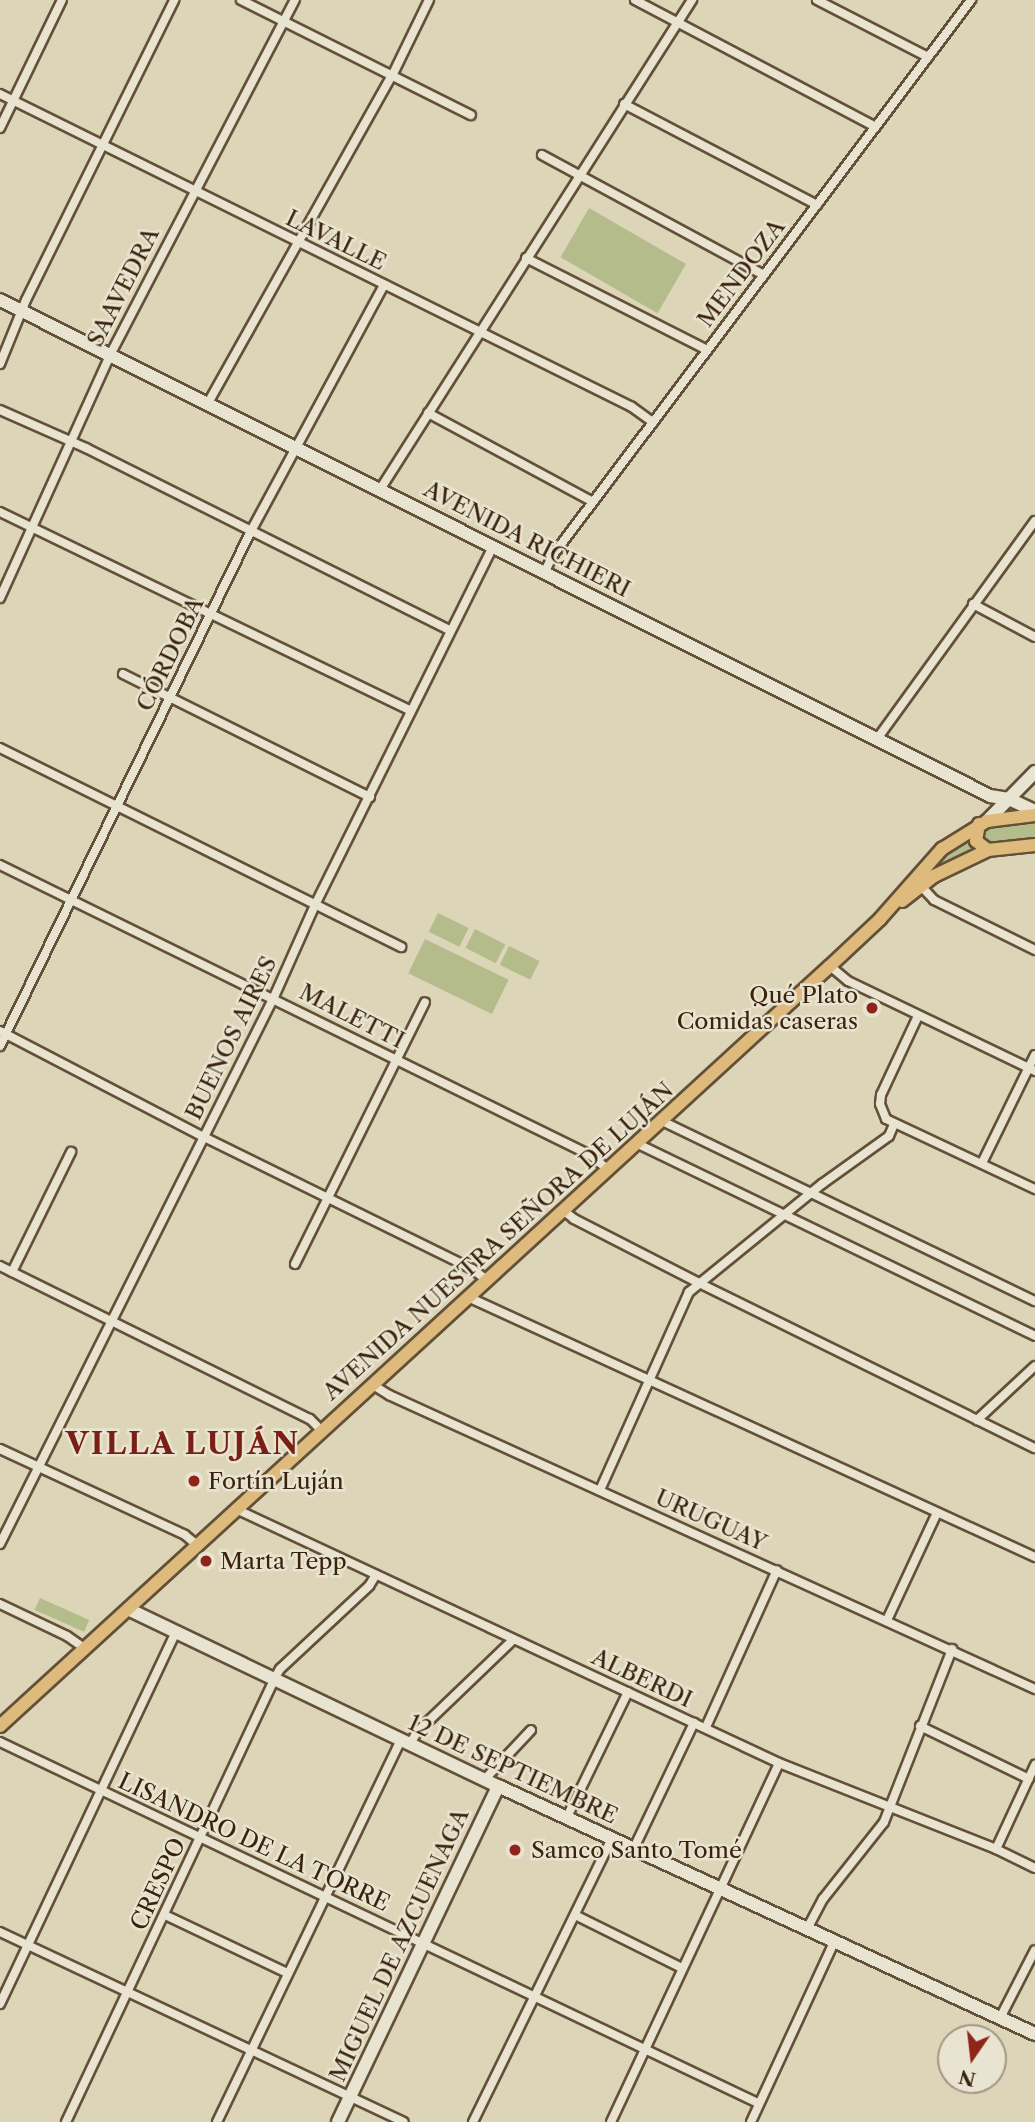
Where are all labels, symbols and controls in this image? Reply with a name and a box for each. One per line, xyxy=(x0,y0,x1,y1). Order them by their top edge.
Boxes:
street label: LAVALLE xyxy=(281,204,391,276)
street label: MENDOZA xyxy=(691,213,791,333)
street label: SAAVEDRA xyxy=(81,223,165,351)
street label: AVENIDA RICHIERI xyxy=(419,475,635,603)
street label: CÓRDOBA xyxy=(131,592,209,716)
street label: BUENOS AIRES xyxy=(179,951,283,1125)
street label: MALETTI xyxy=(295,978,409,1054)
place label: Qué Plato Comidas caseras xyxy=(677,981,858,1035)
marker: Qué Plato Comidas caseras xyxy=(864,1000,880,1016)
street label: AVENIDA NUESTRA SEÑORA DE LUJÁN xyxy=(316,1075,680,1407)
district label: VILLA LUJÁN xyxy=(66,1426,300,1462)
place label: Fortín Luján xyxy=(208,1467,344,1495)
marker: Fortín Luján xyxy=(186,1473,202,1489)
street label: URUGUAY xyxy=(651,1483,771,1557)
place label: Marta Tepp xyxy=(220,1547,348,1575)
marker: Marta Tepp xyxy=(198,1553,214,1569)
street label: ALBERDI xyxy=(587,1643,697,1713)
street label: 12 DE SEPTIEMBRE xyxy=(404,1708,622,1830)
street label: LISANDRO DE LA TORRE xyxy=(113,1767,395,1917)
street label: MIGUEL DE AZCUENAGA xyxy=(323,1803,475,2087)
street label: CRESPO xyxy=(125,1834,191,1934)
place label: Samco Santo Tomé xyxy=(531,1836,742,1864)
marker: Samco Santo Tomé xyxy=(505,1840,525,1860)
north arrow xyxy=(937,2024,1007,2094)
text: N xyxy=(956,2065,978,2091)

